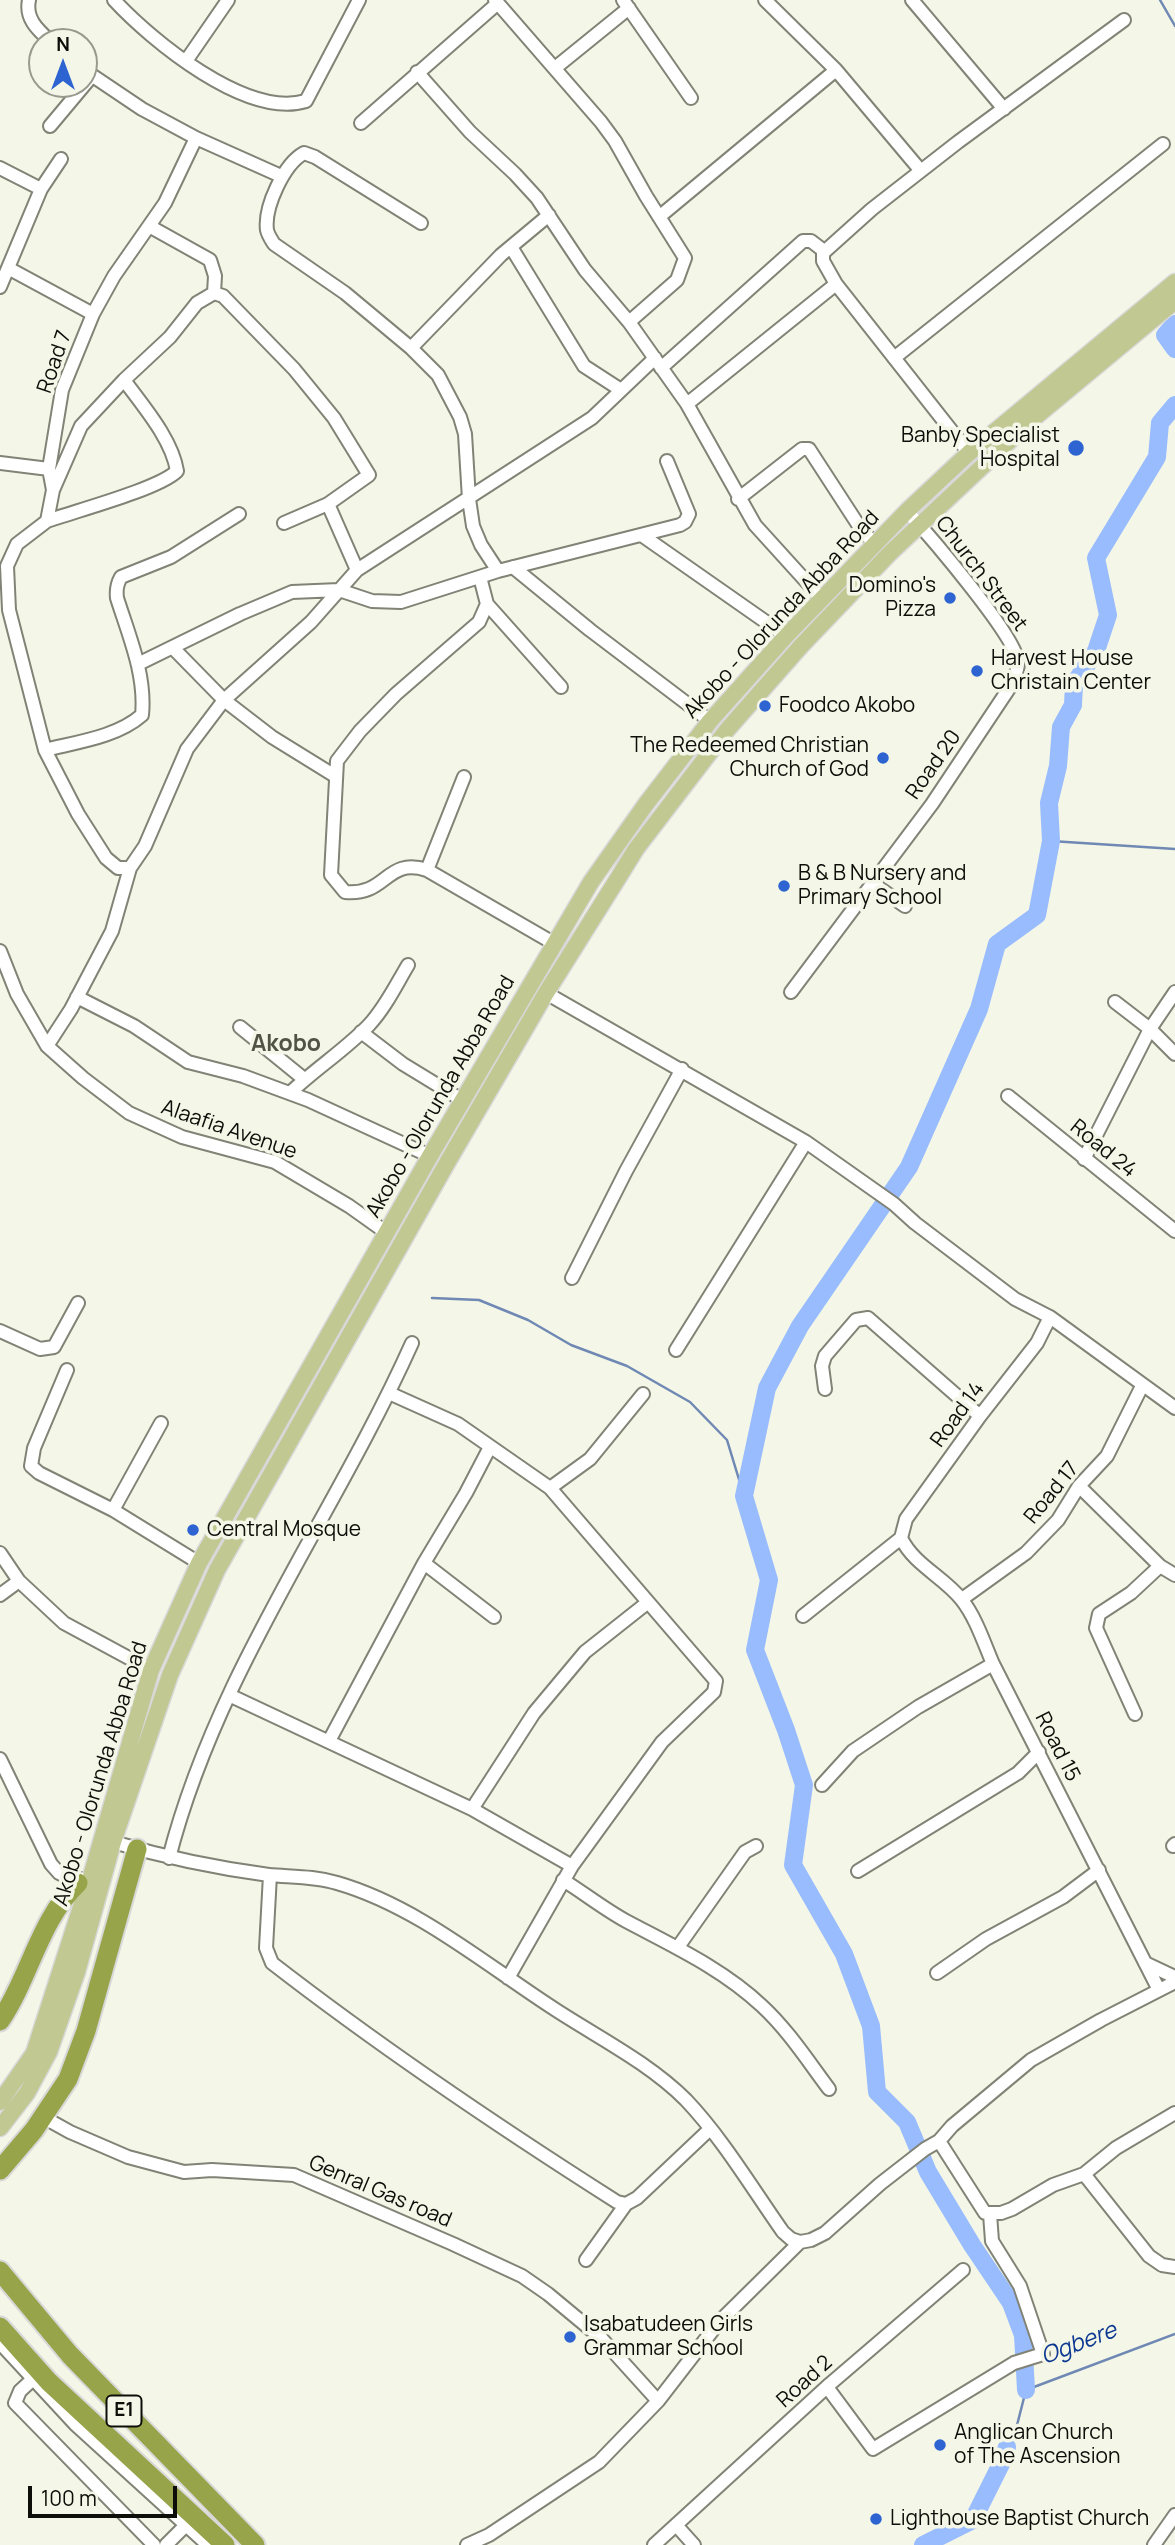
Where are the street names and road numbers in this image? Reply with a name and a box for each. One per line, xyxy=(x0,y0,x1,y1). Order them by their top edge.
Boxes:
street label: Road 7 xyxy=(33,327,77,397)
street label: Akobo - Olorunda Abba Road xyxy=(679,506,885,724)
street label: Church Street xyxy=(930,512,1032,636)
street label: Road 20 xyxy=(901,726,967,804)
street label: Akobo - Olorunda Abba Road xyxy=(361,972,521,1222)
street label: Alaafia Avenue xyxy=(158,1095,300,1165)
street label: Road 24 xyxy=(1065,1115,1141,1183)
street label: Road 14 xyxy=(926,1377,990,1453)
street label: Road 17 xyxy=(1019,1457,1085,1529)
street label: Akobo - Olorunda Abba Road xyxy=(49,1639,153,1909)
street label: Road 15 xyxy=(1029,1708,1085,1786)
street label: Genral Gas road xyxy=(305,2151,455,2233)
street label: Road 2 xyxy=(772,2351,838,2413)
road number: E1 xyxy=(106,2396,142,2426)

